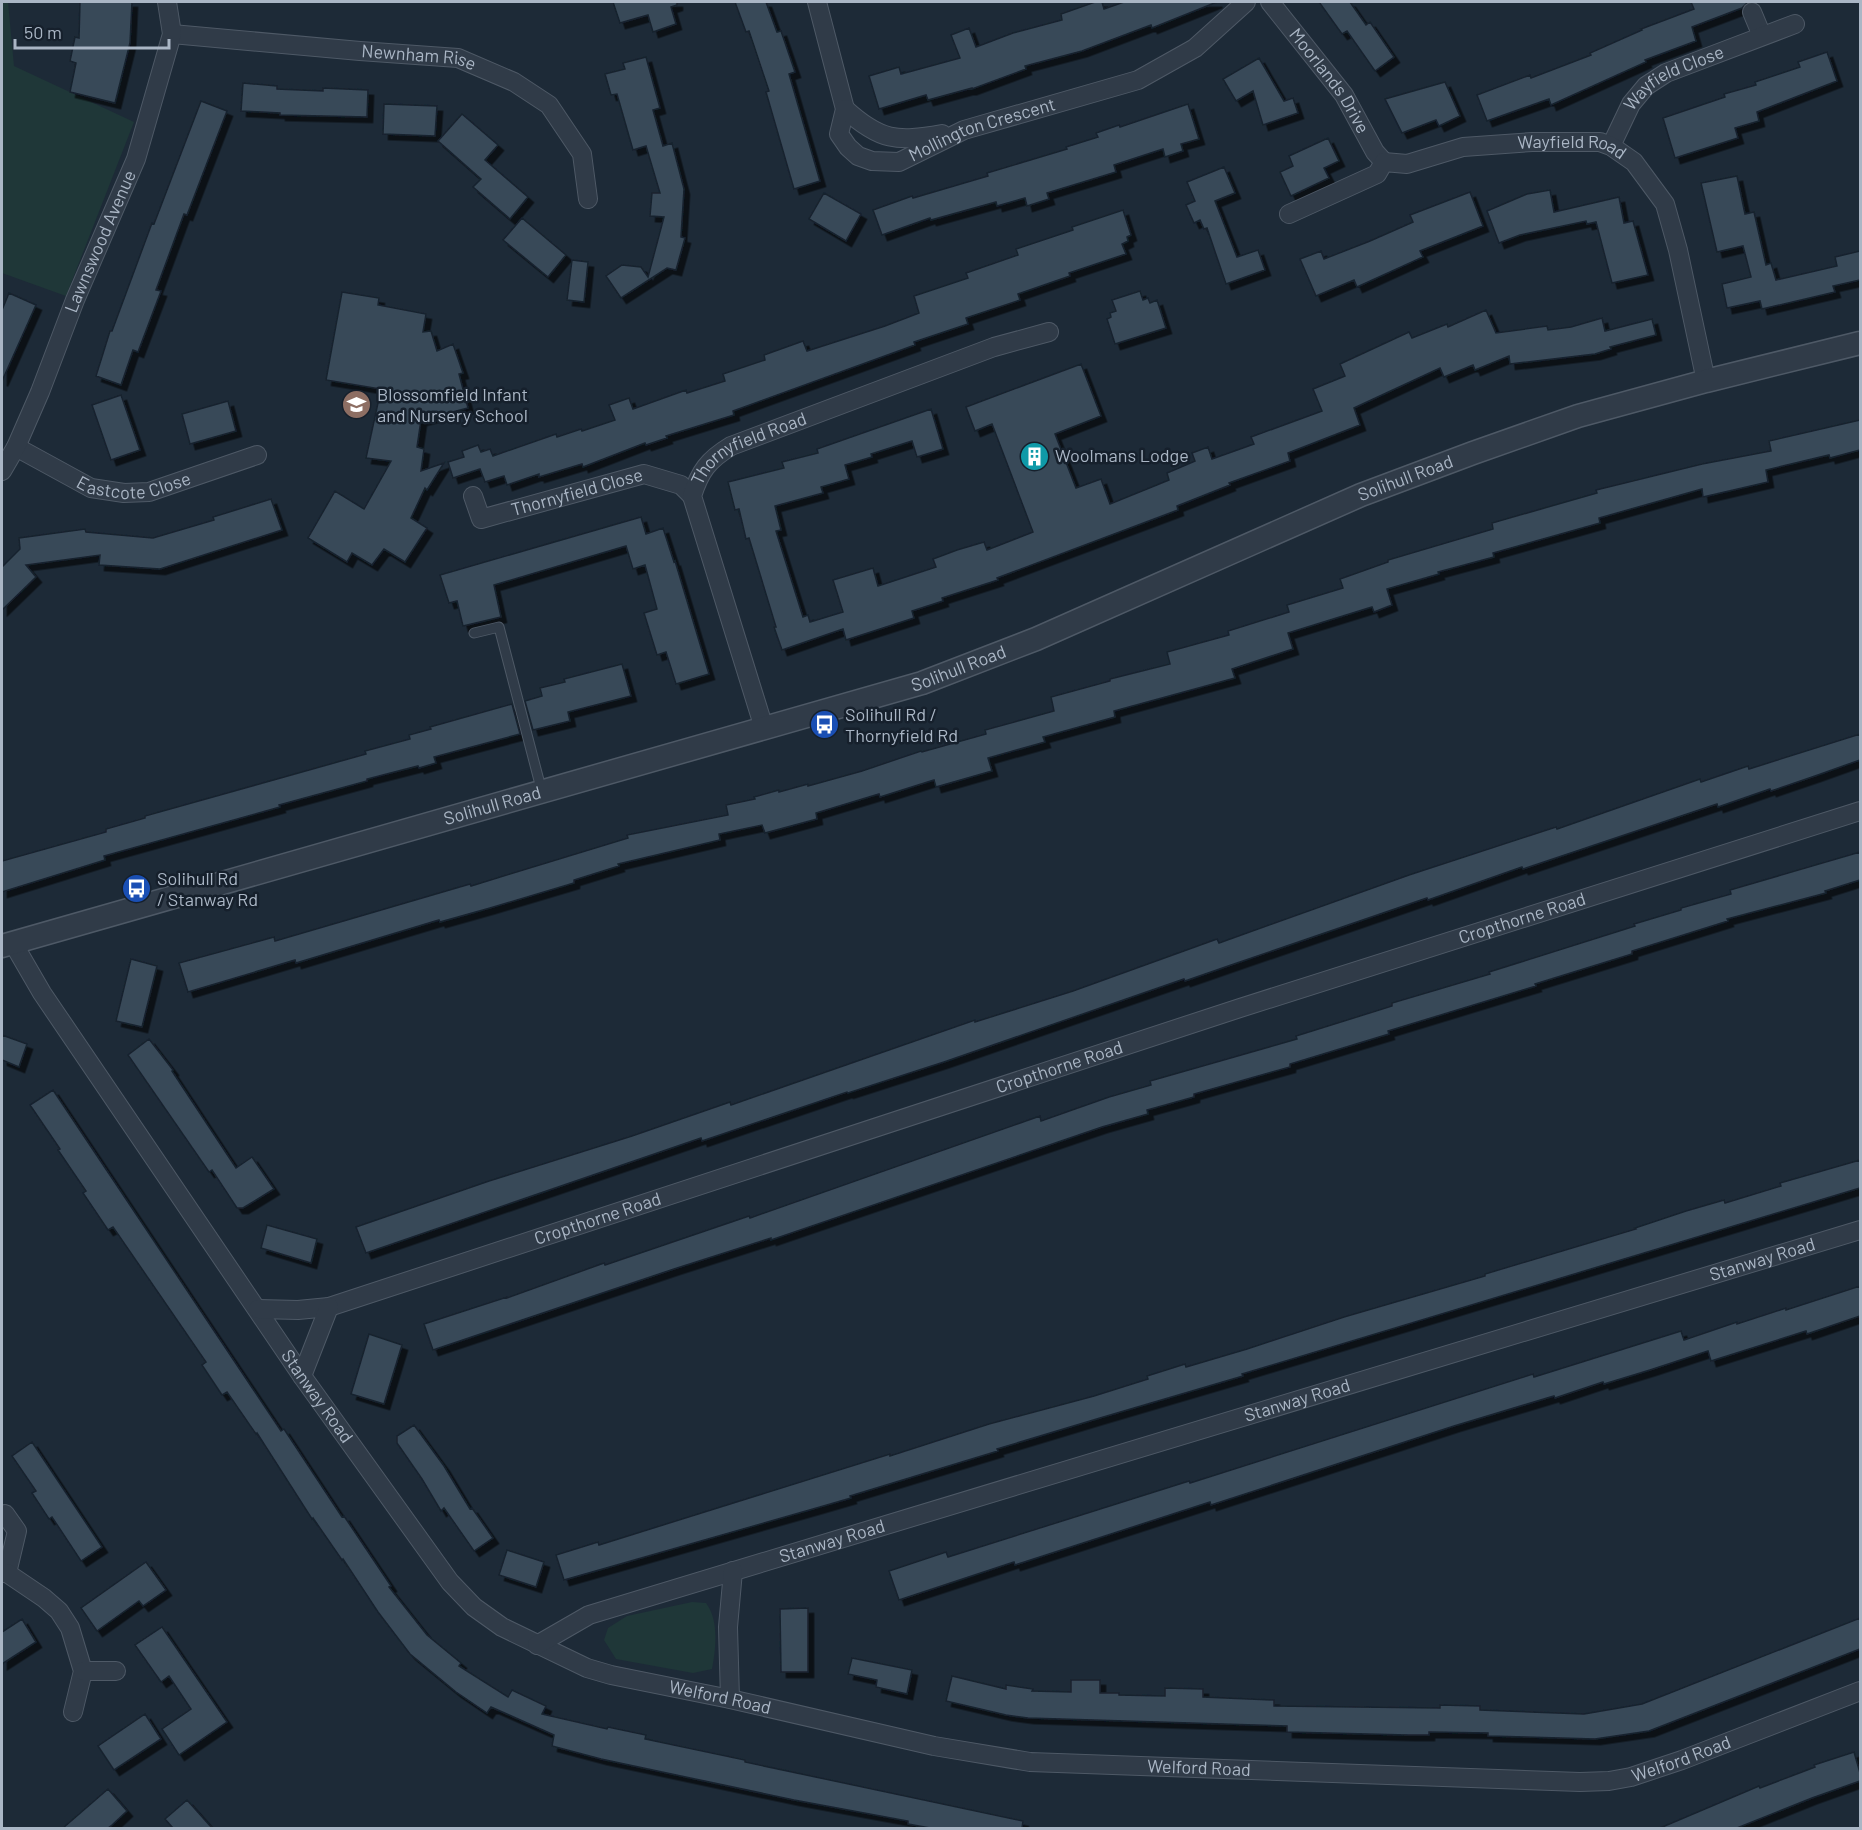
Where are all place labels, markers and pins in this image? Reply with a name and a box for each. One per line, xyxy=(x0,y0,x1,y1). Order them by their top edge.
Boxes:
place label: Blossomfield Infant and Nursery School xyxy=(377,383,528,426)
school or university icon: Blossomfield Infant and Nursery School xyxy=(340,389,372,421)
building icon: Woolmans Lodge xyxy=(1018,440,1050,472)
place label: Woolmans Lodge xyxy=(1055,444,1189,466)
place label: Solihull Rd / Thornyfield Rd xyxy=(845,703,958,746)
bus stop icon: Solihull Rd / Thornyfield Rd xyxy=(808,709,840,741)
place label: Solihull Rd / Stanway Rd xyxy=(157,867,258,910)
bus stop icon: Solihull Rd / Stanway Rd xyxy=(120,873,152,905)

